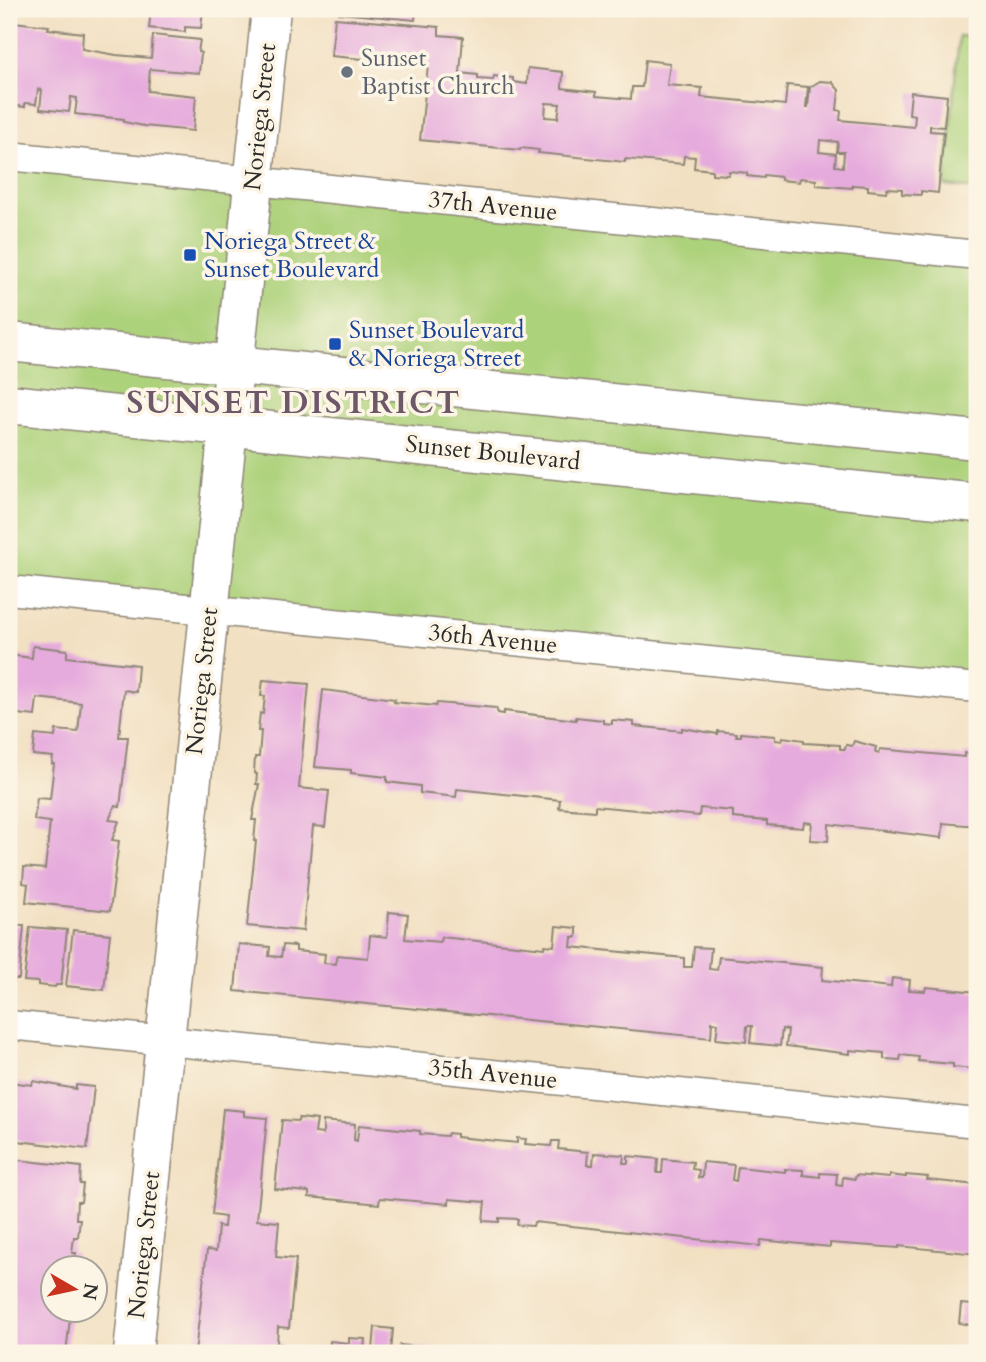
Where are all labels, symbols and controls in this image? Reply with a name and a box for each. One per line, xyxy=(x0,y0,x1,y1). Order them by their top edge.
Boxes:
street label: Noriega Street xyxy=(236,41,284,192)
place label: Sunset Baptist Church xyxy=(361,42,514,103)
marker: Sunset Baptist Church xyxy=(339,64,355,80)
street label: 37th Avenue xyxy=(427,183,559,229)
place label: Noriega Street & Sunset Boulevard xyxy=(204,225,380,286)
marker: Noriega Street & Sunset Boulevard xyxy=(182,247,198,263)
place label: Sunset Boulevard & Noriega Street xyxy=(349,314,525,375)
marker: Sunset Boulevard & Noriega Street xyxy=(327,336,343,352)
district label: SUNSET DISTRICT xyxy=(127,381,461,425)
street label: Sunset Boulevard xyxy=(404,427,582,479)
street label: Noriega Street xyxy=(178,605,226,756)
street label: 36th Avenue xyxy=(427,616,559,662)
street label: 35th Avenue xyxy=(427,1051,559,1097)
street label: Noriega Street xyxy=(120,1169,168,1320)
north arrow xyxy=(38,1254,108,1324)
text: N xyxy=(76,1281,104,1302)

